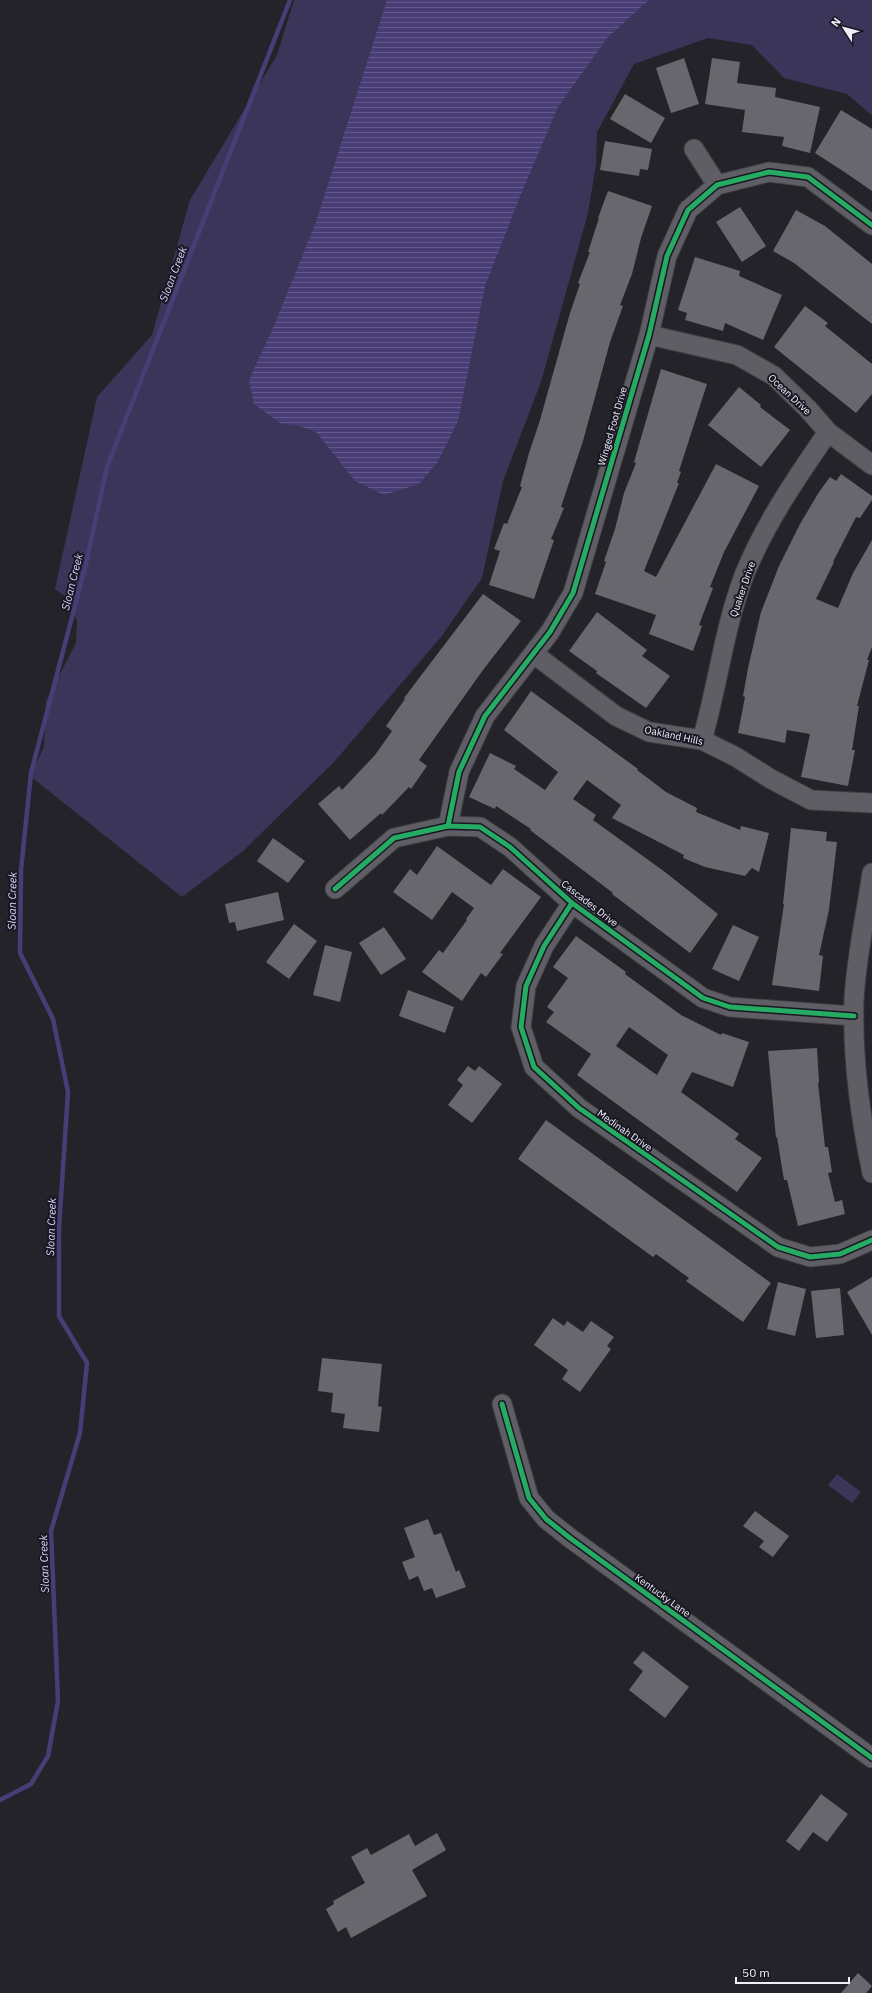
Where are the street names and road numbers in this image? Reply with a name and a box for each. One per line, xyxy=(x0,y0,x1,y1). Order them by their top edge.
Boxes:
street label: Ocean Drive xyxy=(765,371,814,418)
street label: Winged Foot Drive xyxy=(595,385,630,467)
street label: Quaker Drive xyxy=(727,559,758,619)
street label: Oakland Hills xyxy=(643,723,704,748)
street label: Cascades Drive xyxy=(559,877,621,930)
street label: Medinah Drive xyxy=(595,1107,655,1154)
street label: Kentucky Lane xyxy=(632,1571,693,1620)

